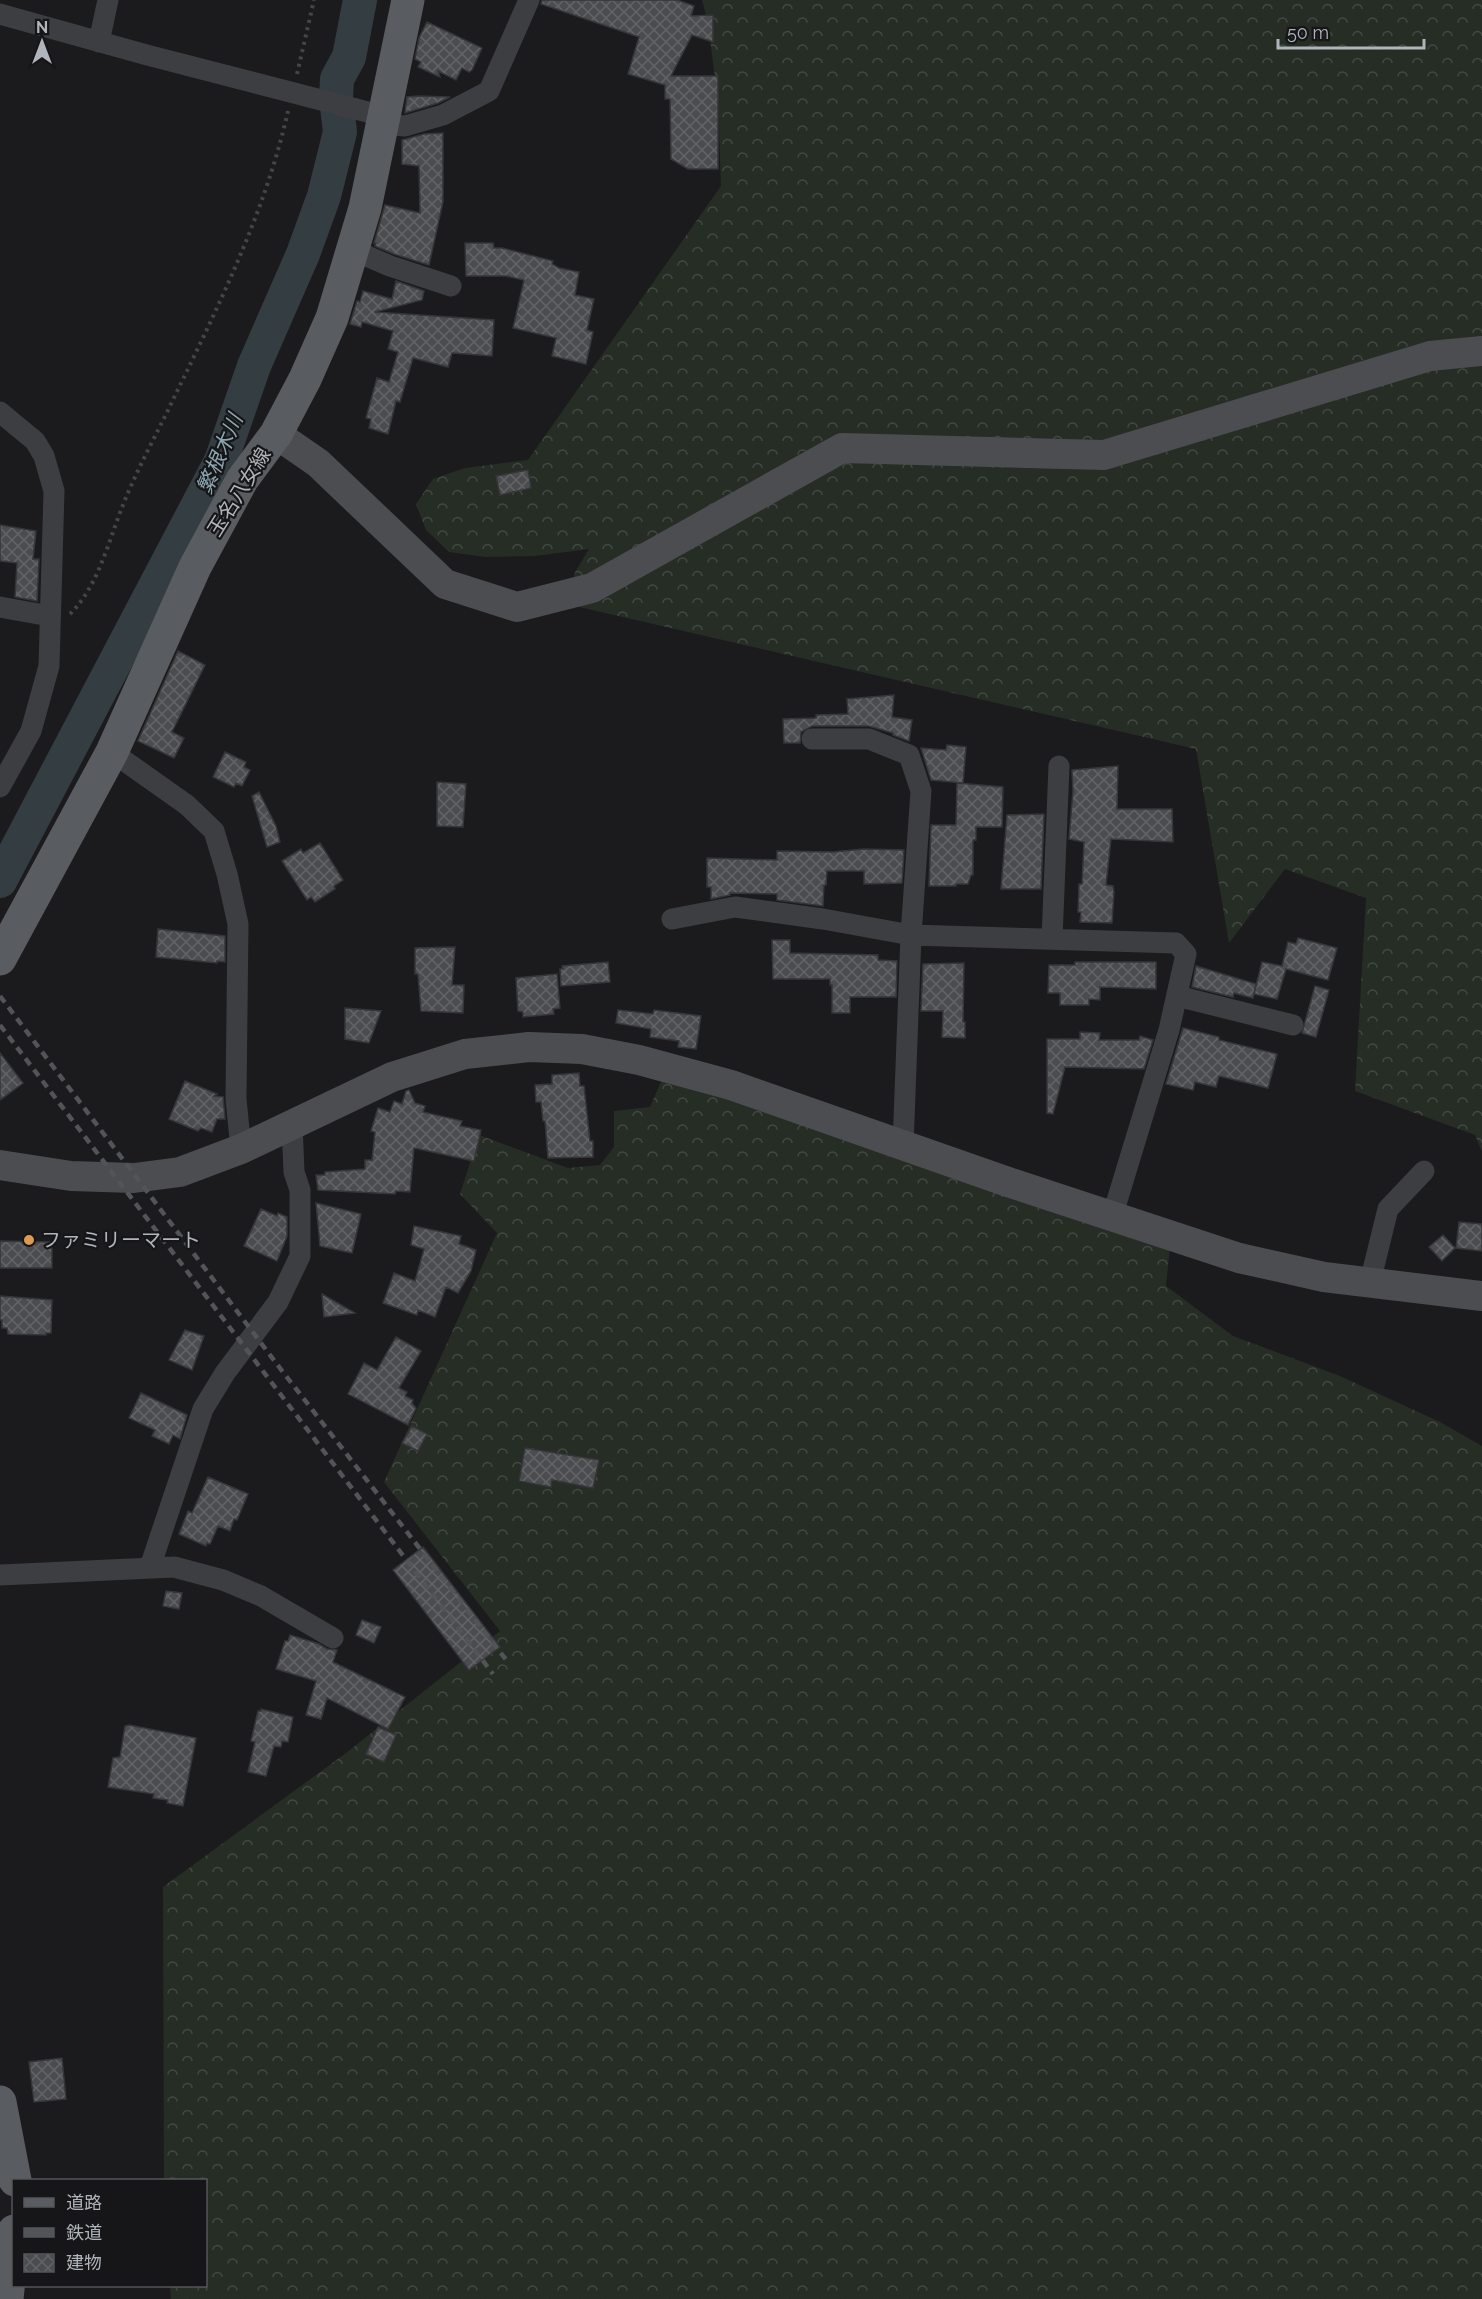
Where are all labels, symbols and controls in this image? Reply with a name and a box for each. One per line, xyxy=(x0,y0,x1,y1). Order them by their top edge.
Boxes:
north arrow xyxy=(12,12,72,72)
scale bar xyxy=(1278,12,1424,50)
text: N xyxy=(36,18,48,37)
text: 50 m xyxy=(1287,22,1329,43)
water label: 繁根木川 xyxy=(192,408,248,497)
street label: 玉名八女線 xyxy=(202,443,276,541)
place label: ファミリーマート xyxy=(41,1228,201,1252)
marker: ファミリーマート xyxy=(22,1233,36,1247)
legend xyxy=(12,2179,207,2287)
text: 道路 xyxy=(66,2192,102,2213)
text: 鉄道 xyxy=(66,2222,102,2243)
text: 建物 xyxy=(66,2252,102,2273)

